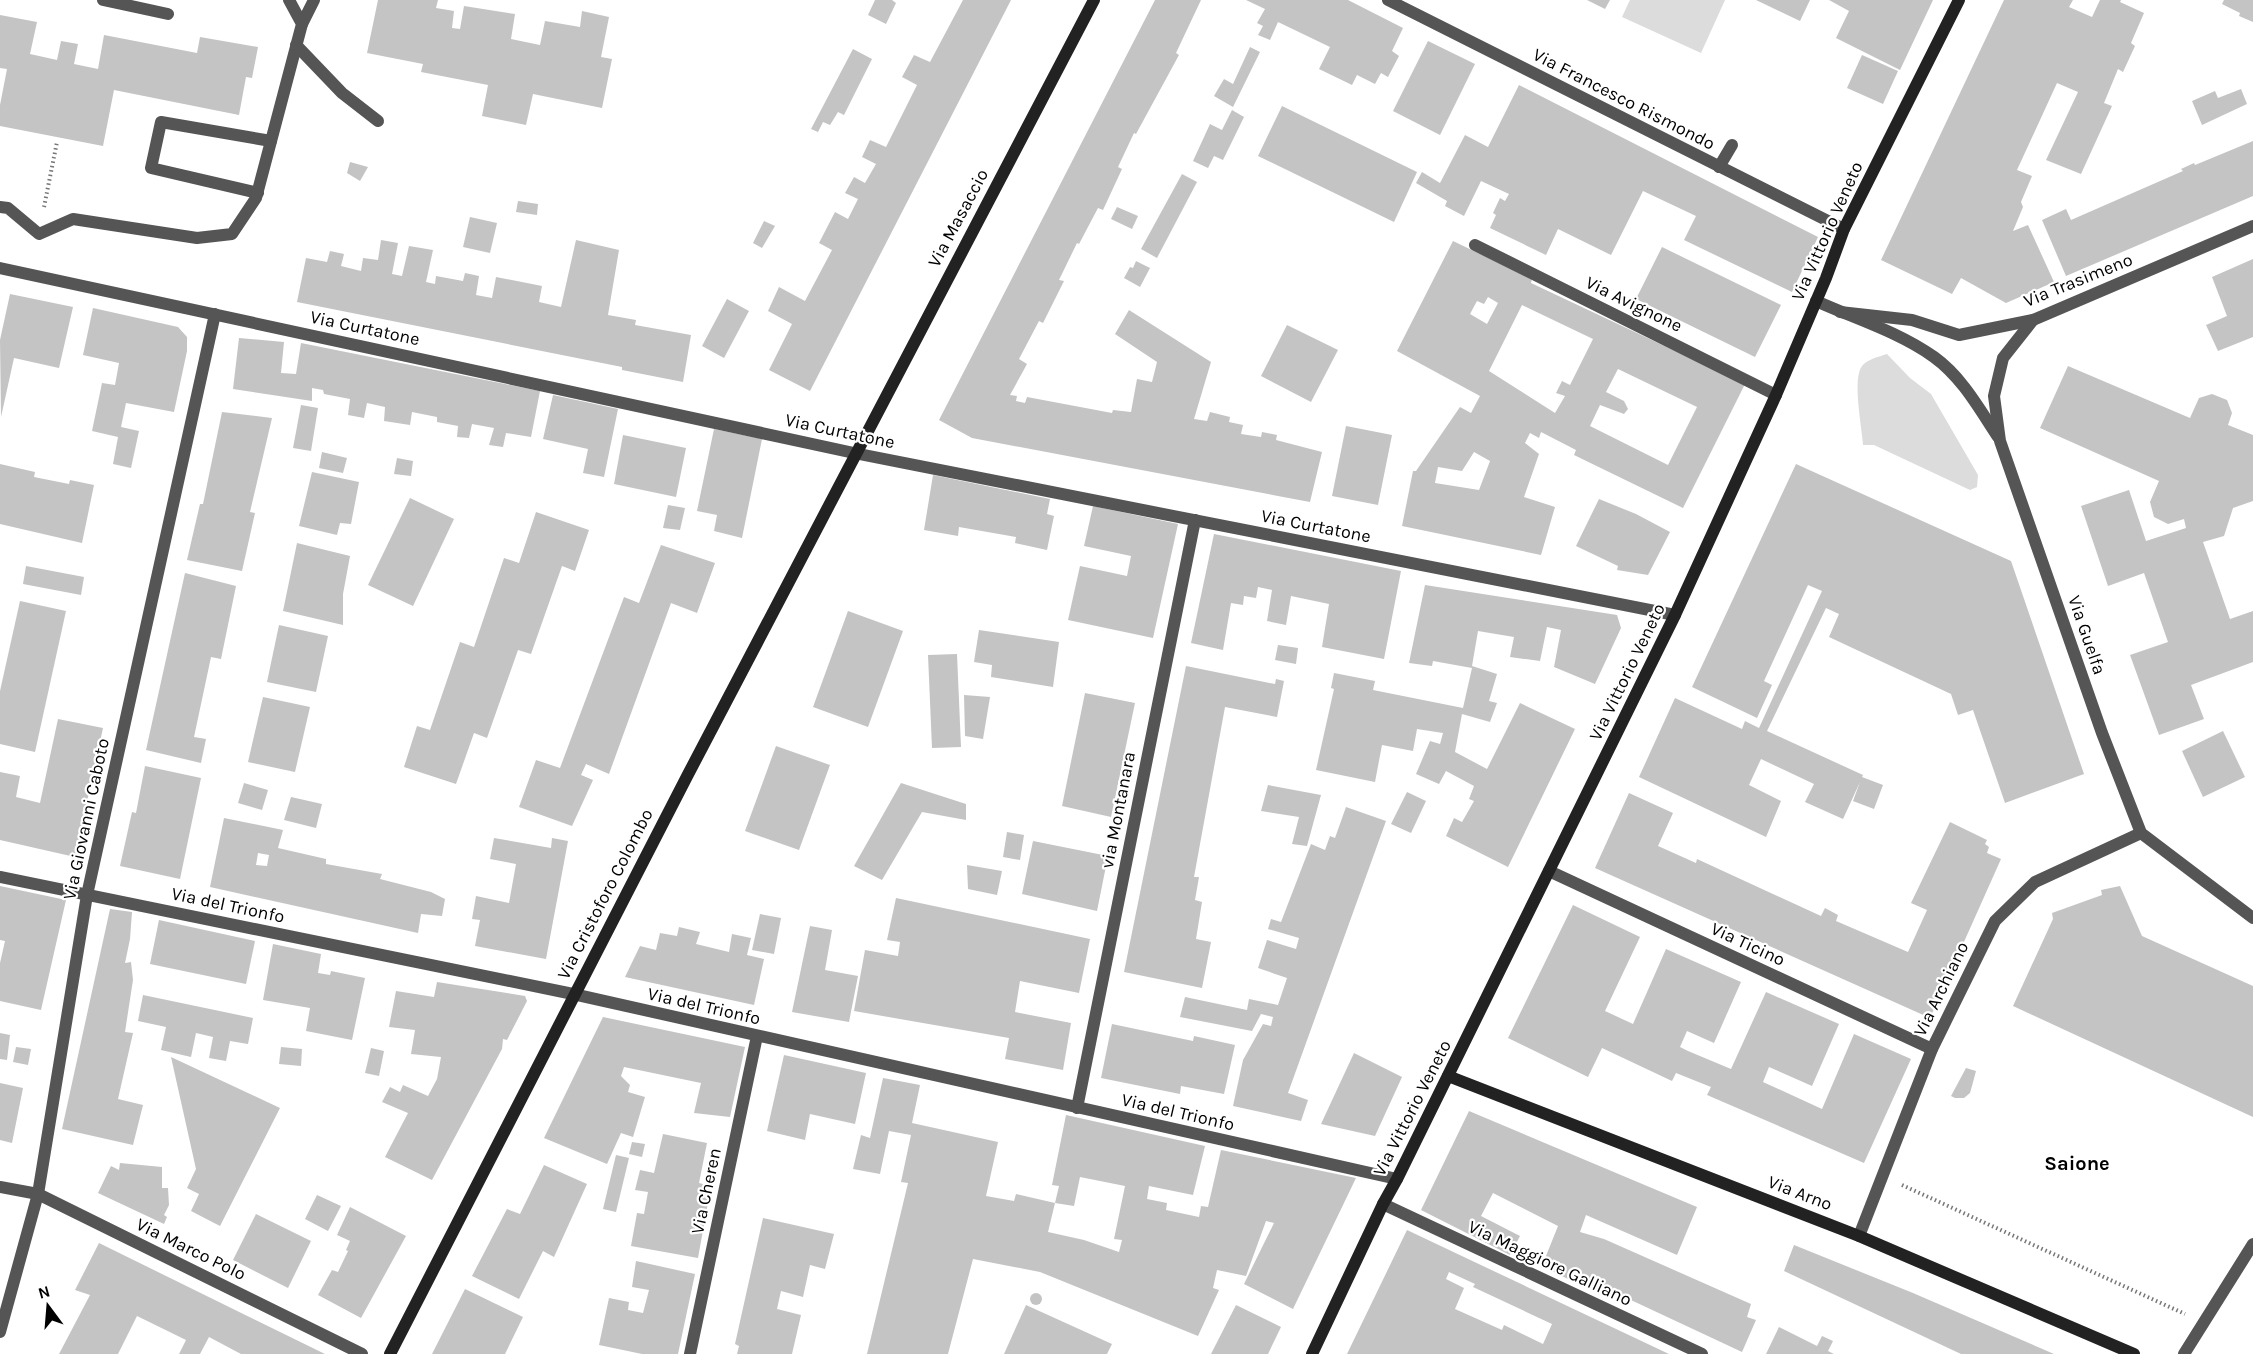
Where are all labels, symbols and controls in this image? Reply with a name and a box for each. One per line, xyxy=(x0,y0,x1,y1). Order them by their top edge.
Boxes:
street label: Via Francesco Rismondo xyxy=(1529,43,1719,155)
street label: Via Vittorio Veneto xyxy=(1786,158,1868,304)
street label: Via Masaccio xyxy=(923,165,993,271)
street label: Via Trasimeno xyxy=(2020,248,2136,312)
street label: Via Avignone xyxy=(1582,271,1686,337)
street label: Via Curtatone xyxy=(308,306,422,350)
street label: Via Curtatone xyxy=(783,409,897,453)
street label: Via Curtatone xyxy=(1259,505,1373,547)
street label: Via Guelfa xyxy=(2063,592,2111,678)
street label: Via Vittorio Veneto xyxy=(1584,600,1670,744)
street label: Via Giovanni Caboto xyxy=(58,736,114,902)
street label: via Montanara xyxy=(1096,750,1140,870)
street label: Via Cristoforo Colombo xyxy=(552,805,658,983)
street label: Via del Trionfo xyxy=(169,882,287,928)
street label: Via Ticino xyxy=(1707,917,1789,971)
street label: Via Archiano xyxy=(1909,938,1973,1040)
street label: Via del Trionfo xyxy=(645,982,763,1030)
street label: Via Vittorio Veneto xyxy=(1368,1036,1456,1180)
street label: Via del Trionfo xyxy=(1119,1088,1237,1136)
street label: Via Cheren xyxy=(686,1146,726,1236)
district label: Saione xyxy=(2044,1152,2110,1175)
street label: Via Arno xyxy=(1765,1171,1835,1215)
street label: Via Marco Polo xyxy=(133,1213,249,1285)
street label: Via Maggiore Galliano xyxy=(1465,1215,1635,1311)
north arrow xyxy=(18,1276,78,1336)
text: N xyxy=(36,1281,52,1303)

